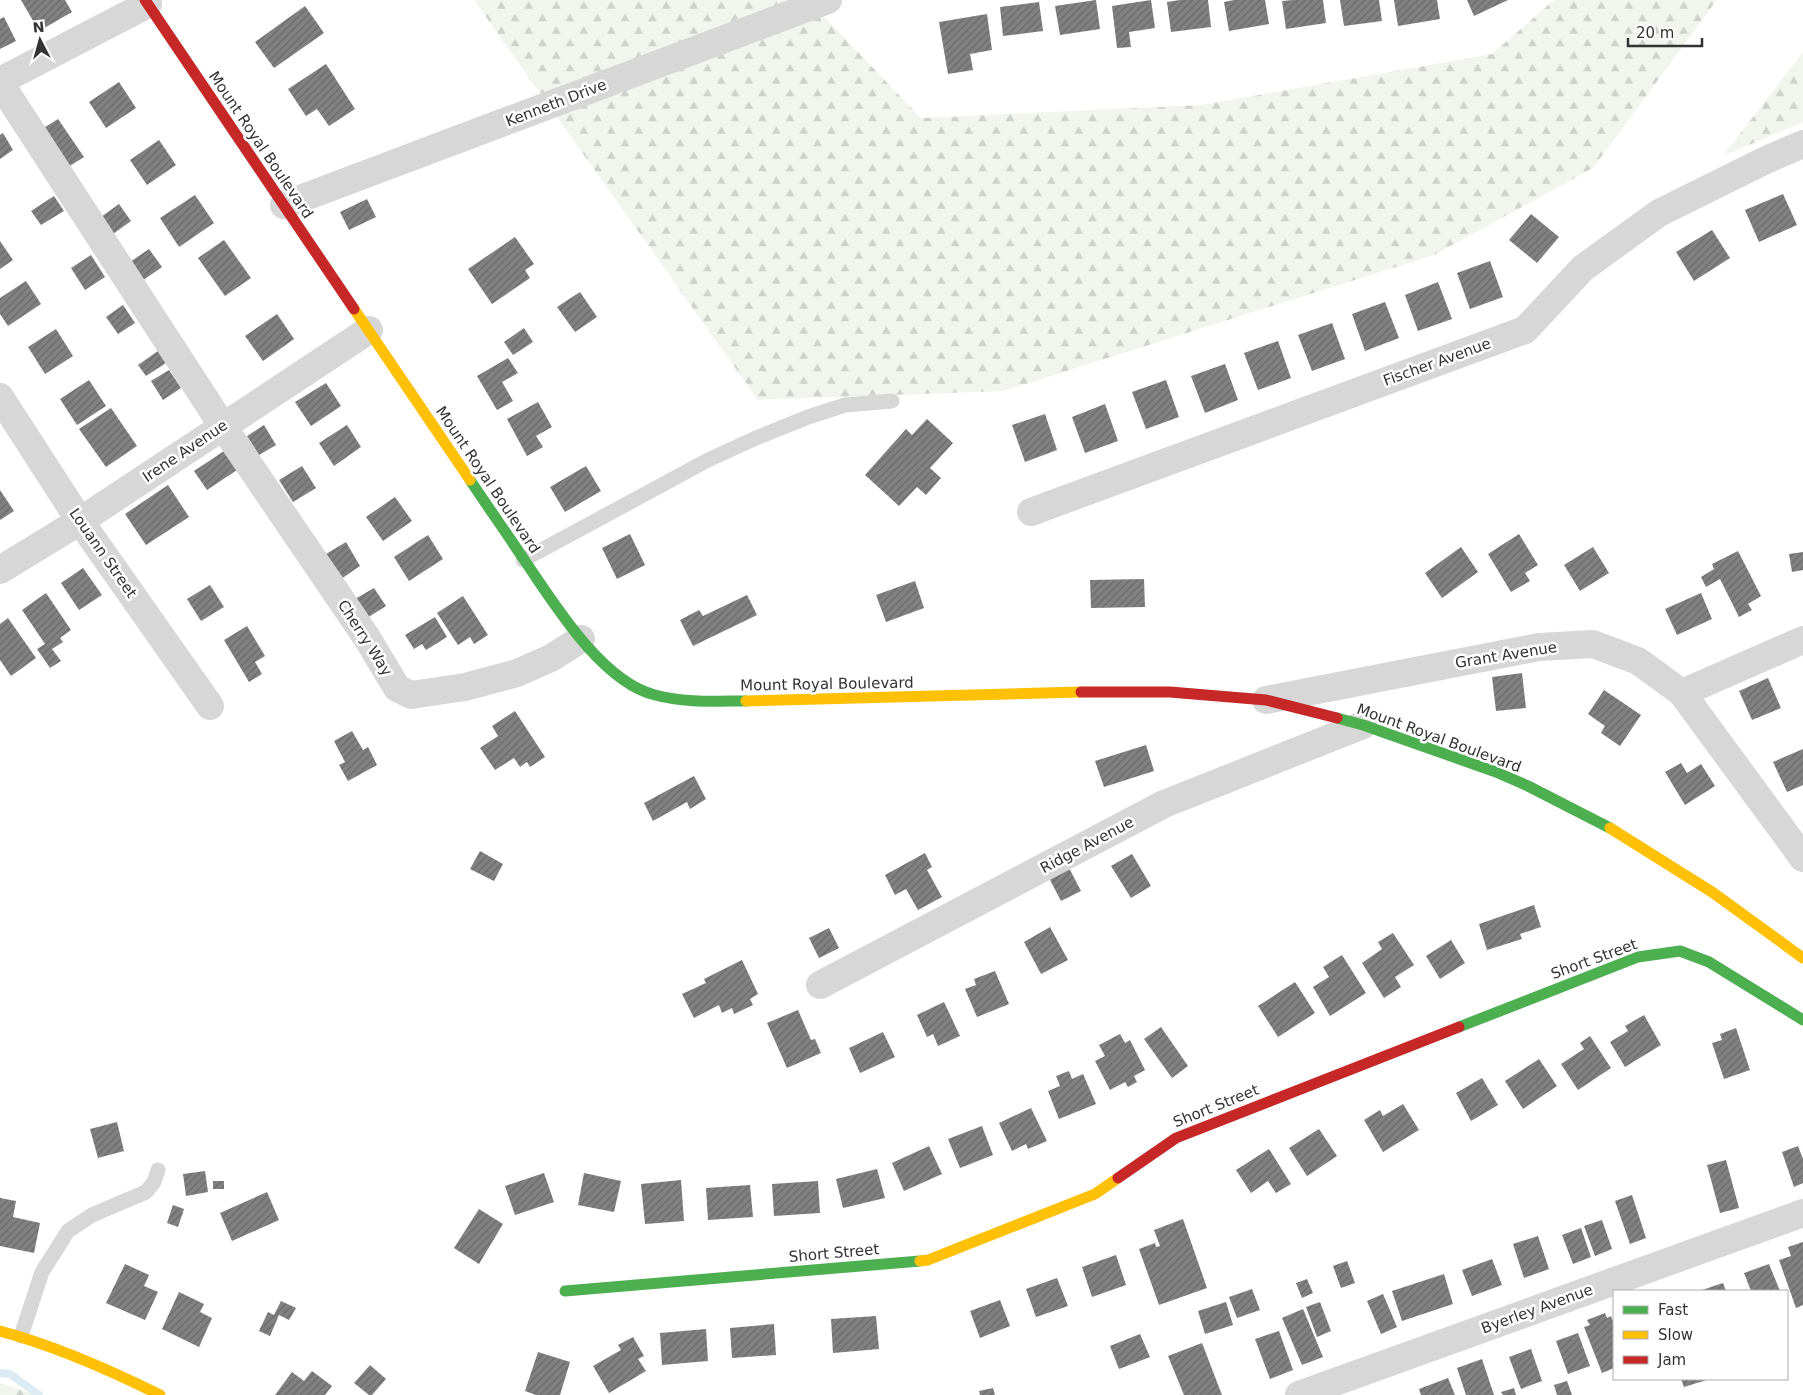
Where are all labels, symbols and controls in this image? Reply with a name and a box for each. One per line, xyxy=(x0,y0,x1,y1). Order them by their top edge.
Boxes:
north arrow xyxy=(15,15,65,65)
scale bar xyxy=(1628,15,1702,47)
text: N xyxy=(32,19,45,36)
text: 20 m xyxy=(1636,24,1674,42)
street label: Mount Royal Boulevard xyxy=(205,68,317,222)
street label: Kenneth Drive xyxy=(503,75,609,131)
street label: Fischer Avenue xyxy=(1381,334,1493,390)
street label: Mount Royal Boulevard xyxy=(432,403,544,557)
street label: Irene Avenue xyxy=(139,416,231,486)
street label: Louann Street xyxy=(65,505,141,601)
street label: Cherry Way xyxy=(334,597,396,679)
street label: Grant Avenue xyxy=(1454,638,1558,672)
street label: Mount Royal Boulevard xyxy=(740,673,914,695)
street label: Mount Royal Boulevard xyxy=(1354,700,1524,776)
street label: Ridge Avenue xyxy=(1037,813,1137,877)
street label: Short Street xyxy=(1548,935,1640,983)
street label: Short Street xyxy=(1171,1081,1261,1131)
street label: Short Street xyxy=(788,1240,880,1266)
street label: Byerley Avenue xyxy=(1479,1280,1595,1338)
legend xyxy=(1613,1290,1788,1380)
text: Fast xyxy=(1658,1301,1688,1319)
text: Slow xyxy=(1658,1326,1693,1344)
text: Jam xyxy=(1657,1351,1686,1369)

